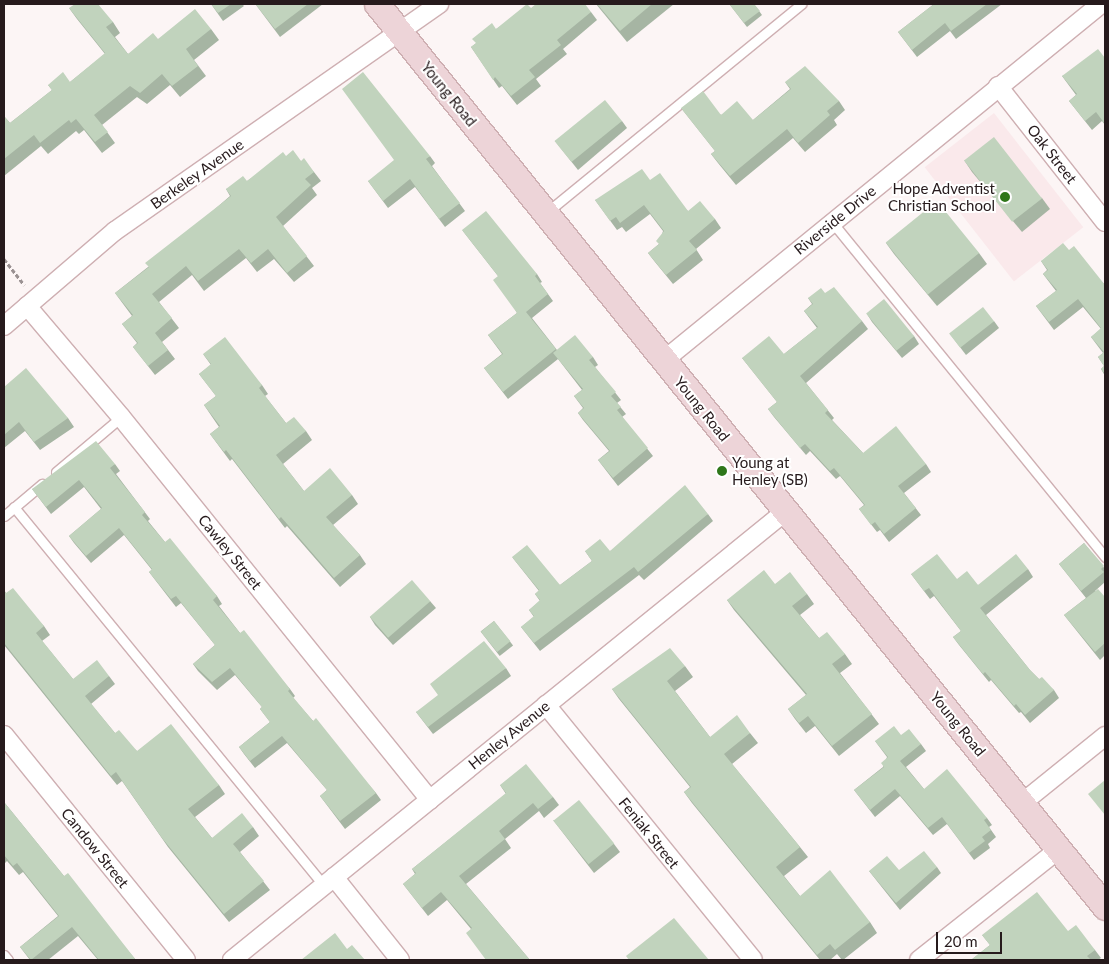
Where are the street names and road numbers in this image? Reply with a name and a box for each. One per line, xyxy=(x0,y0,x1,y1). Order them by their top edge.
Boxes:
street label: Young Road xyxy=(418,58,480,130)
street label: Oak Street xyxy=(1023,121,1081,187)
street label: Berkeley Avenue xyxy=(147,135,247,213)
street label: Riverside Drive xyxy=(791,182,879,258)
street label: Young Road xyxy=(671,373,733,445)
street label: Cawley Street xyxy=(194,511,266,593)
street label: Young Road xyxy=(927,688,989,760)
street label: Henley Avenue xyxy=(464,697,554,773)
street label: Feniak Street xyxy=(615,794,683,872)
street label: Candow Street xyxy=(57,804,133,892)

